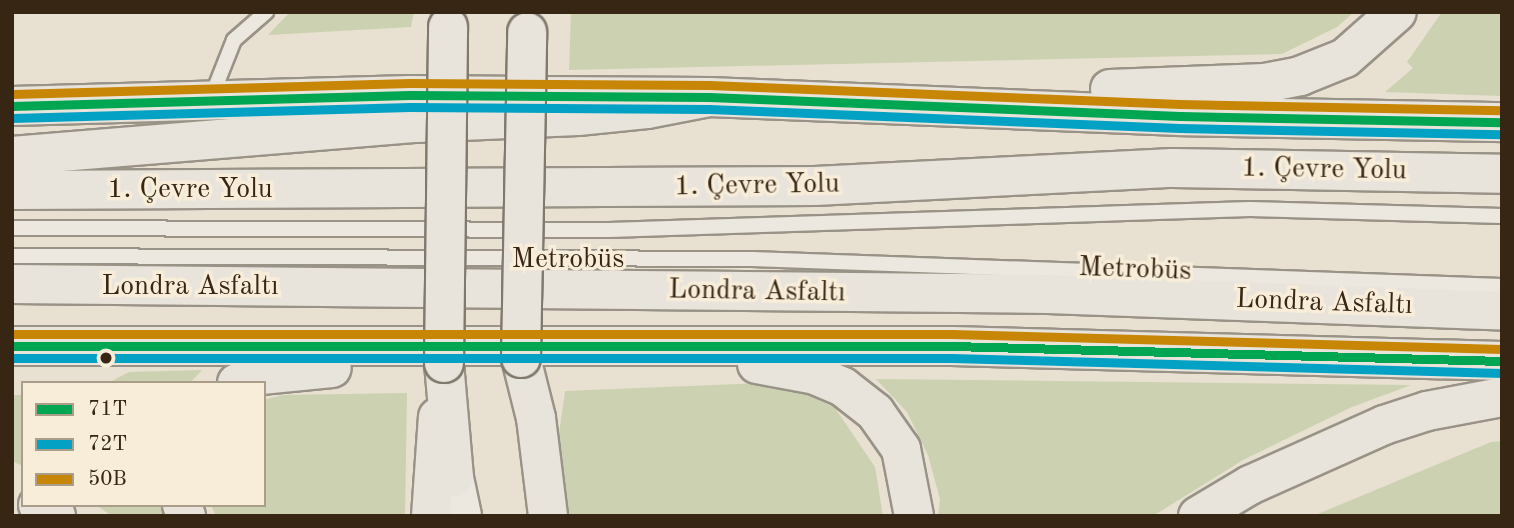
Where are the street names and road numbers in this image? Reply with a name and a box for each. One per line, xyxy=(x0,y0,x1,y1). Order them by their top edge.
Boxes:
street label: 1. Çevre Yolu xyxy=(1241,152,1407,188)
street label: 1. Çevre Yolu xyxy=(674,168,840,204)
street label: 1. Çevre Yolu xyxy=(107,173,273,207)
street label: Metrobüs xyxy=(512,243,624,277)
street label: Metrobüs xyxy=(1078,251,1192,289)
street label: Londra Asfaltı xyxy=(101,270,279,304)
street label: Londra Asfaltı xyxy=(668,274,846,310)
street label: Londra Asfaltı xyxy=(1235,283,1413,323)

